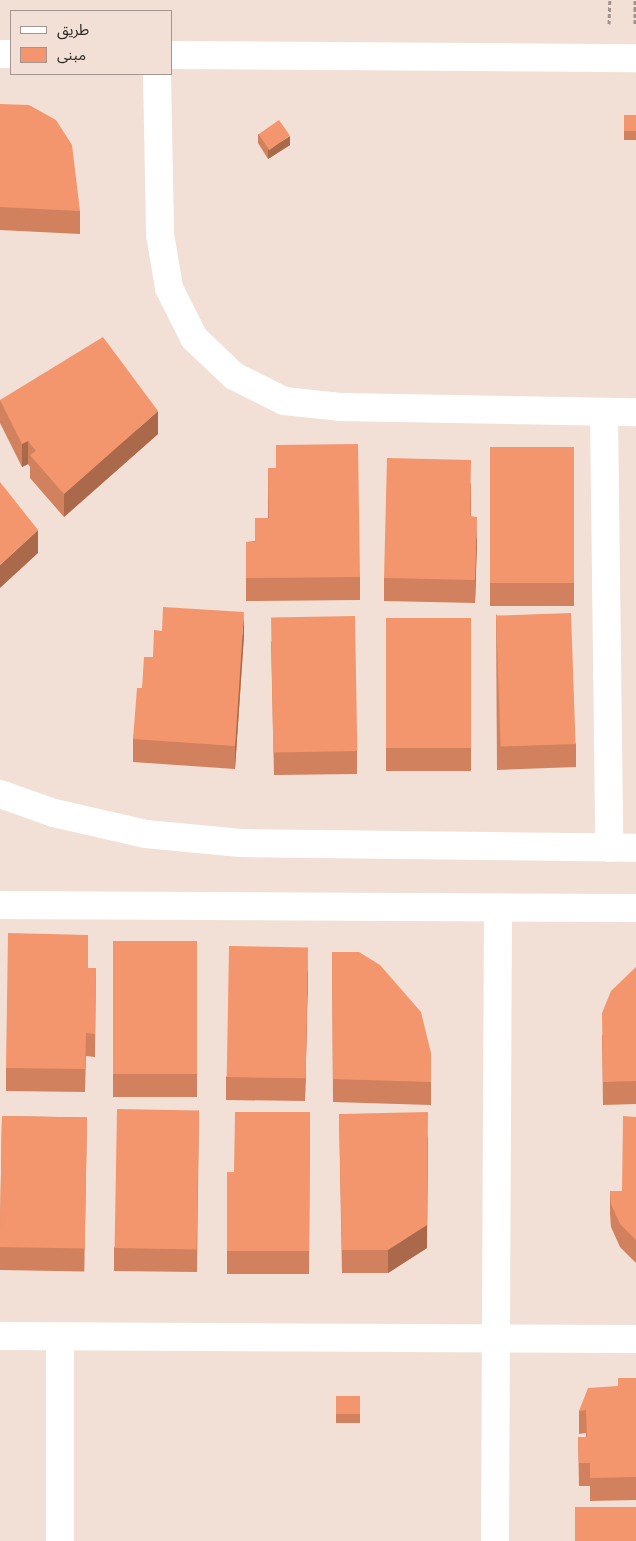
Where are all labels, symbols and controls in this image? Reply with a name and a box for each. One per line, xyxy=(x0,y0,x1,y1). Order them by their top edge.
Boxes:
legend xyxy=(10,10,172,75)
text: طريق xyxy=(57,21,89,38)
text: مبنى xyxy=(57,46,86,63)

